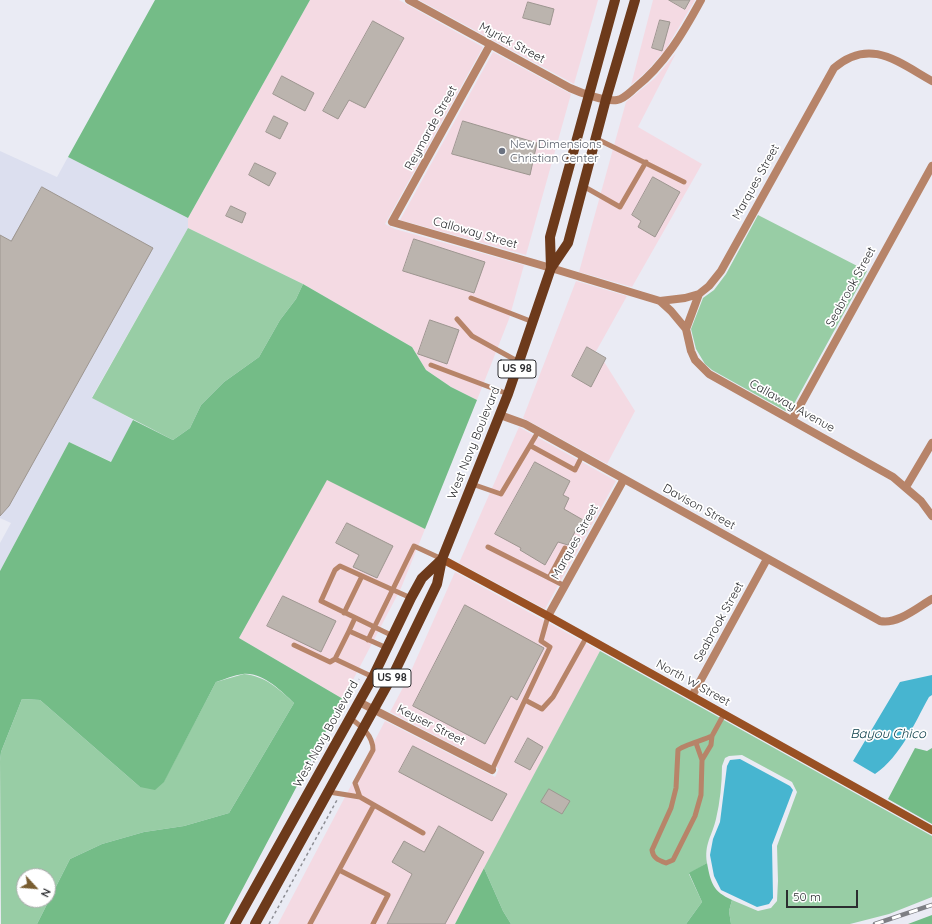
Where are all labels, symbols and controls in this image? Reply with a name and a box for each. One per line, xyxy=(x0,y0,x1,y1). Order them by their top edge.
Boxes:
street label: Myrick Street xyxy=(477,20,547,66)
street label: Reymarde Street xyxy=(402,83,460,173)
place label: New Dimensions Christian Center xyxy=(510,137,602,165)
street label: Marques Street xyxy=(729,142,783,222)
marker: New Dimensions Christian Center xyxy=(497,146,507,156)
street label: Calloway Street xyxy=(431,214,519,252)
street label: Seabrook Street xyxy=(823,244,879,330)
road number: US 98 xyxy=(498,360,536,378)
street label: Callaway Avenue xyxy=(747,377,837,435)
street label: West Navy Boulevard xyxy=(445,385,503,501)
street label: Davison Street xyxy=(660,481,738,533)
street label: Marques Street xyxy=(548,502,602,582)
street label: Seabrook Street xyxy=(691,579,747,665)
street label: North W Street xyxy=(653,657,733,709)
road number: US 98 xyxy=(373,669,411,687)
street label: West Navy Boulevard xyxy=(291,678,361,790)
street label: Keyser Street xyxy=(395,702,467,748)
water label: Bayou Chico xyxy=(850,726,926,742)
north arrow xyxy=(16,868,56,908)
scale bar xyxy=(788,882,860,908)
text: N xyxy=(38,886,54,900)
text: 50 m xyxy=(793,889,821,904)

